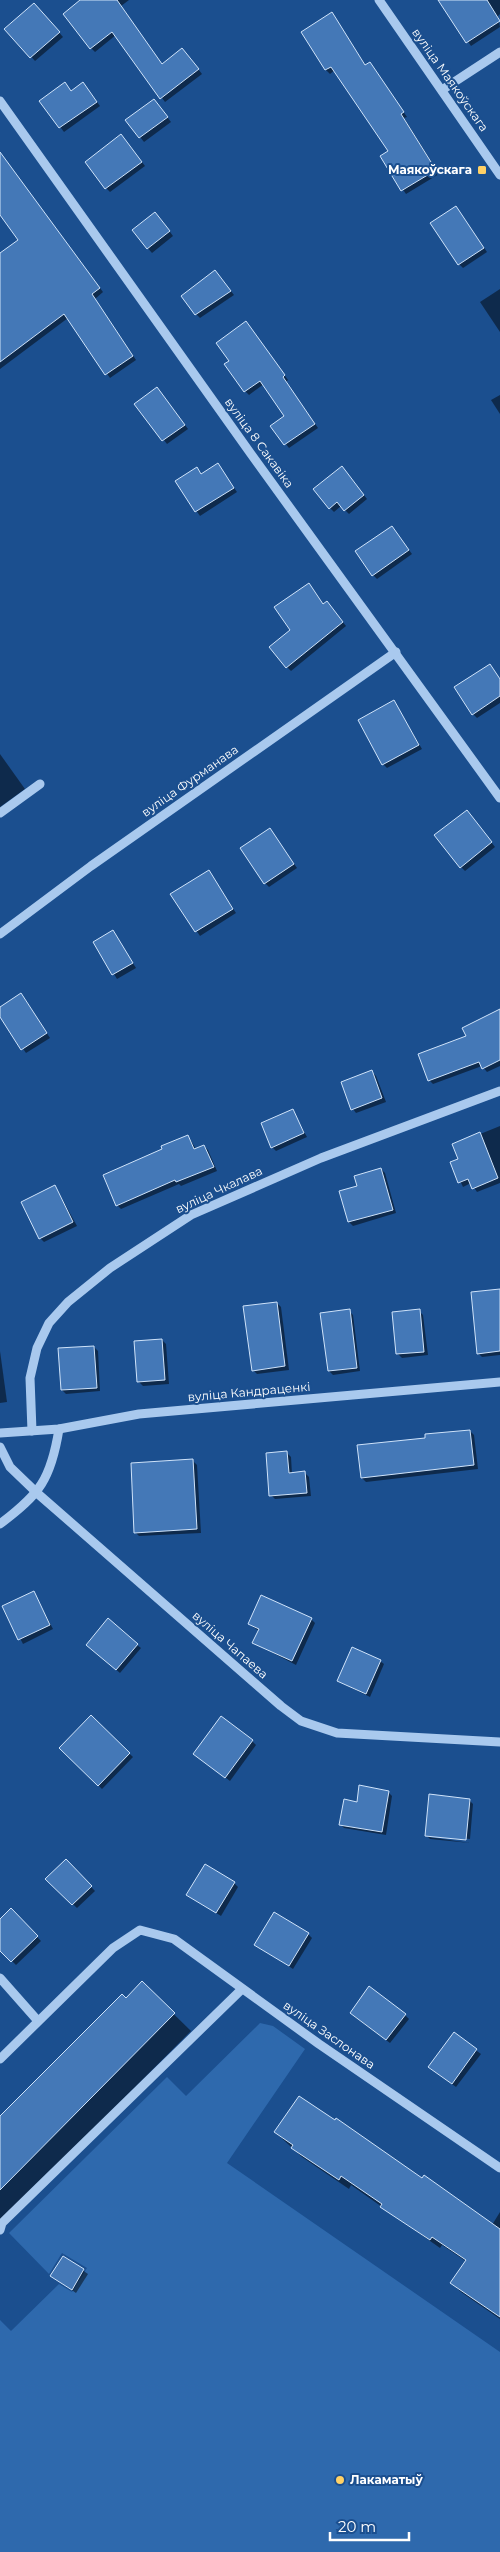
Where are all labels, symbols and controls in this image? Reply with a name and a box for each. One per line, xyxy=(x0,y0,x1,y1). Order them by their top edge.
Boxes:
street label: вуліца Маякоўскага xyxy=(409,25,492,134)
place label: Маякоўскага xyxy=(388,162,472,177)
marker: Маякоўскага xyxy=(476,164,488,176)
street label: вуліца 8 Сакавіка xyxy=(222,395,297,491)
street label: вуліца Фурманава xyxy=(138,742,241,820)
street label: вуліца Чкалава xyxy=(173,1163,265,1216)
street label: вуліца Кандраценкі xyxy=(187,1379,311,1404)
street label: вуліца Чапаева xyxy=(189,1608,271,1682)
street label: вуліца Заслонава xyxy=(281,1997,378,2072)
place label: Лакаматыў xyxy=(350,2472,423,2487)
marker: Лакаматыў xyxy=(334,2474,346,2486)
scale bar xyxy=(330,2510,409,2542)
text: 20 m xyxy=(338,2517,376,2536)

